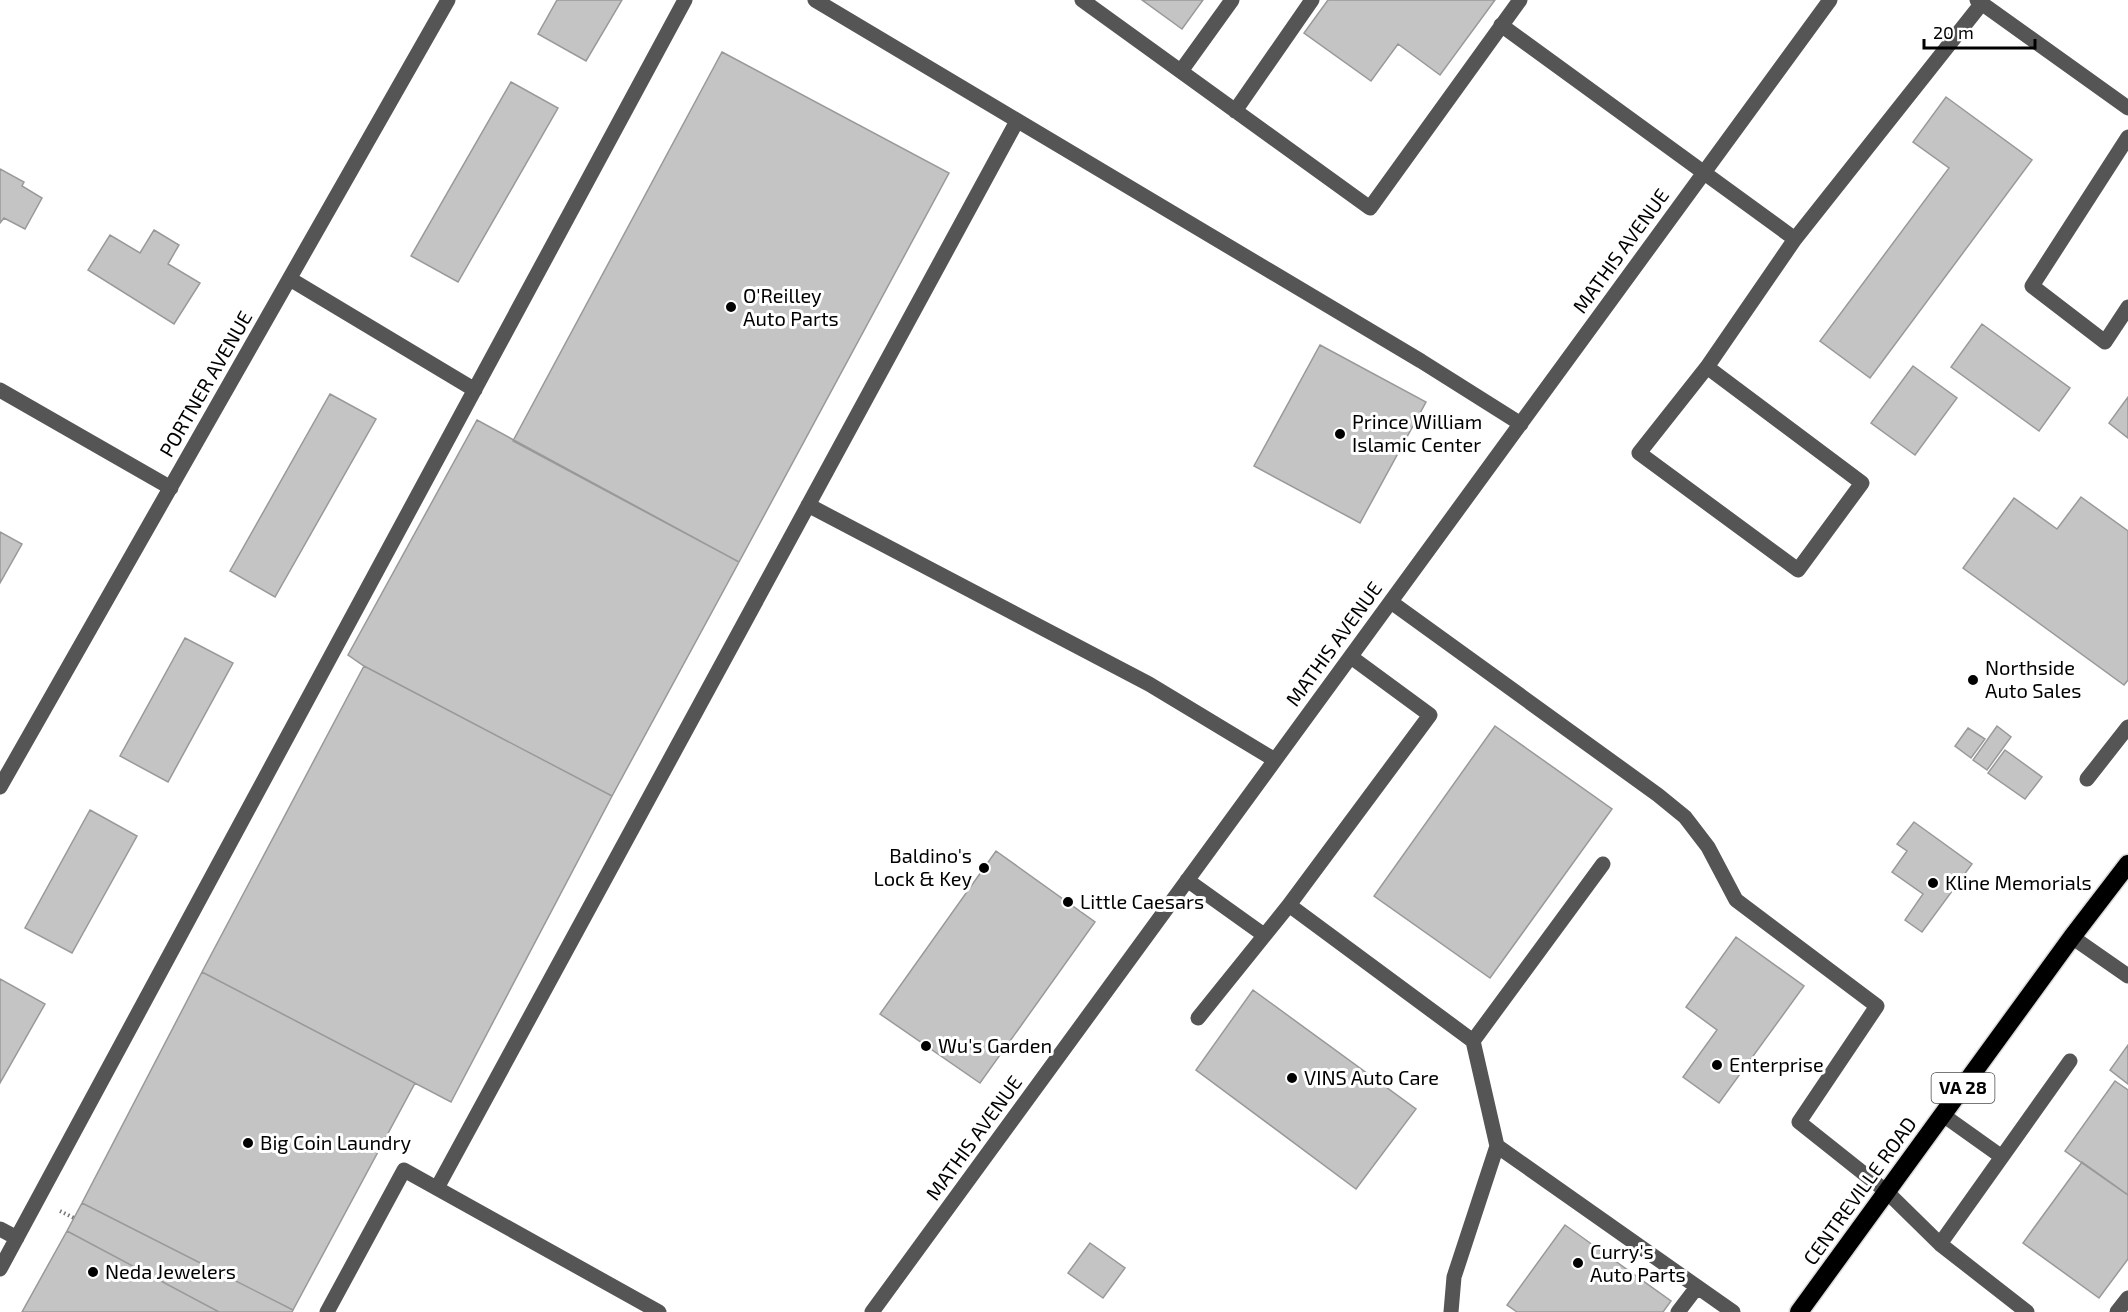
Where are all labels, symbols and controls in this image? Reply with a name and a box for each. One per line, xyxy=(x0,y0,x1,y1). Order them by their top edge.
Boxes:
scale bar xyxy=(1924,12,2035,50)
text: 20 m xyxy=(1933,21,1974,43)
street label: MATHIS AVENUE xyxy=(1567,183,1673,317)
place label: O'Reilley Auto Parts xyxy=(743,283,839,330)
marker: O'Reilley Auto Parts xyxy=(724,300,738,314)
street label: PORTNER AVENUE xyxy=(154,306,257,461)
place label: Prince William Islamic Center xyxy=(1352,409,1482,456)
marker: Prince William Islamic Center xyxy=(1333,427,1347,441)
street label: MATHIS AVENUE xyxy=(1280,576,1386,710)
place label: Northside Auto Sales xyxy=(1985,655,2081,702)
marker: Northside Auto Sales xyxy=(1966,673,1980,687)
place label: Baldino's Lock & Key xyxy=(873,843,972,890)
marker: Baldino's Lock & Key xyxy=(977,861,991,875)
place label: Kline Memorials xyxy=(1945,870,2092,894)
marker: Kline Memorials xyxy=(1926,876,1940,890)
place label: Little Caesars xyxy=(1080,889,1204,913)
marker: Little Caesars xyxy=(1061,895,1075,909)
place label: Wu's Garden xyxy=(938,1033,1052,1057)
marker: Wu's Garden xyxy=(919,1039,933,1053)
place label: Enterprise xyxy=(1729,1052,1824,1076)
marker: Enterprise xyxy=(1710,1058,1724,1072)
place label: VINS Auto Care xyxy=(1304,1065,1439,1089)
street label: MATHIS AVENUE xyxy=(920,1070,1026,1204)
marker: VINS Auto Care xyxy=(1285,1071,1299,1085)
road number: VA 28 xyxy=(1932,1073,1994,1103)
street label: CENTREVILLE ROAD xyxy=(1797,1112,1921,1269)
place label: Big Coin Laundry xyxy=(260,1130,412,1154)
marker: Big Coin Laundry xyxy=(241,1136,255,1150)
place label: Curry's Auto Parts xyxy=(1590,1239,1686,1286)
marker: Curry's Auto Parts xyxy=(1571,1256,1585,1270)
place label: Neda Jewelers xyxy=(105,1259,236,1283)
marker: Neda Jewelers xyxy=(86,1265,100,1279)

